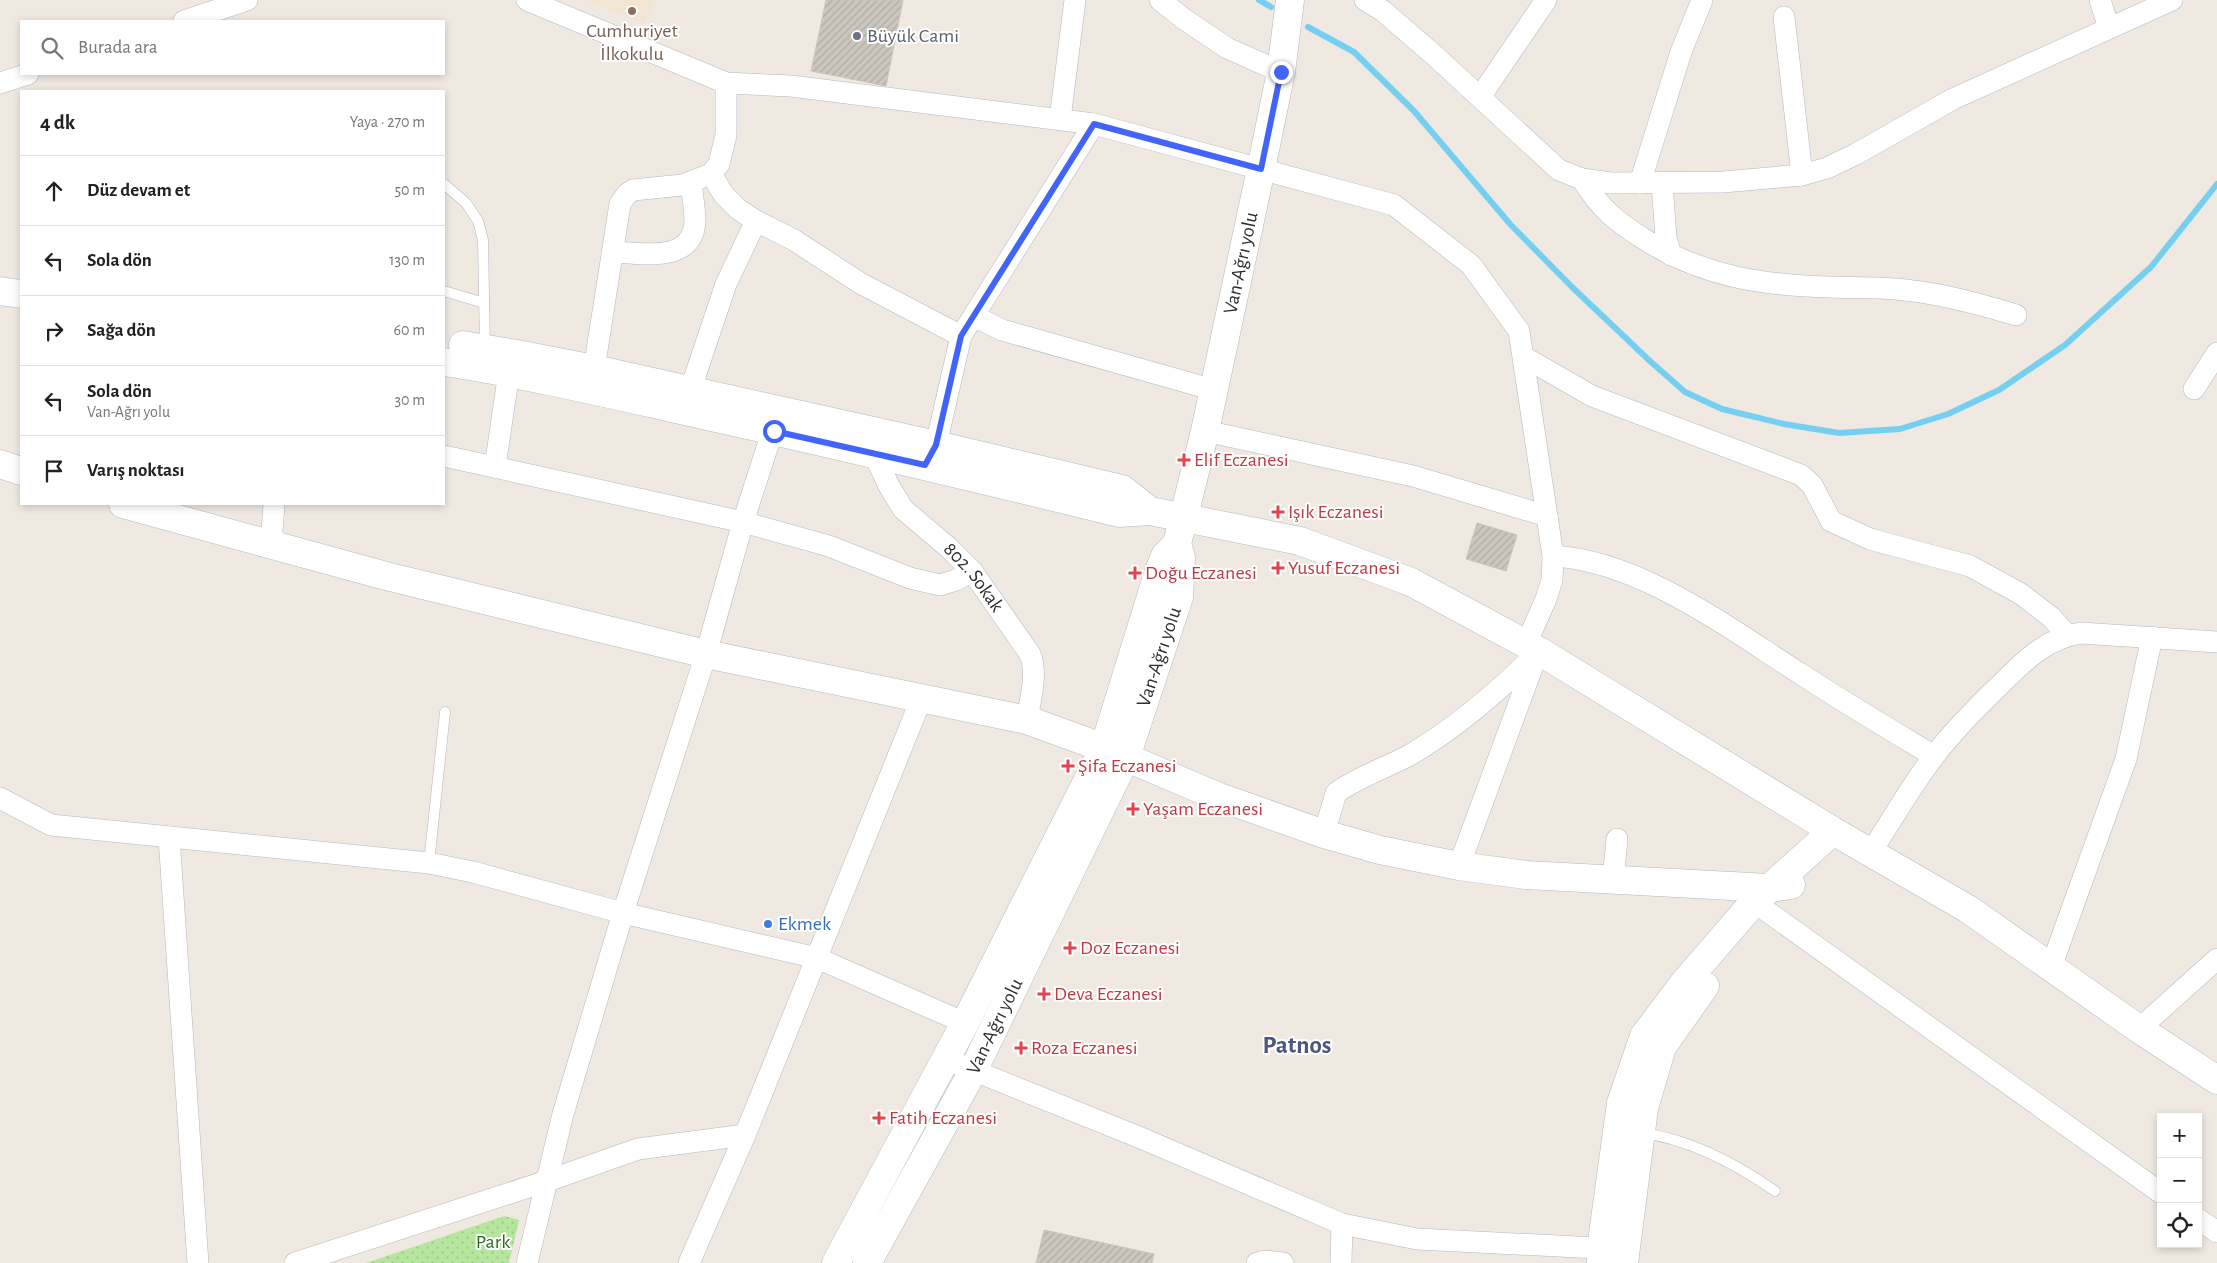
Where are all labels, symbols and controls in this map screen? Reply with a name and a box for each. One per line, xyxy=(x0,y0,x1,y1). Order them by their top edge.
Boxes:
marker: Cumhuriyet İlkokulu xyxy=(626,5,638,17)
search box xyxy=(20,20,445,75)
place label: Cumhuriyet İlkokulu xyxy=(586,21,678,64)
place label: Büyük Cami xyxy=(867,26,959,46)
marker: Büyük Cami xyxy=(851,30,863,42)
icon: search xyxy=(38,34,66,62)
text: Burada ara xyxy=(78,38,157,57)
route end xyxy=(1270,61,1293,84)
text: 4 dk xyxy=(40,112,75,133)
text: Yaya · 270 m xyxy=(350,114,425,130)
icon: ahead xyxy=(40,177,68,205)
text: Düz devam et xyxy=(87,181,190,200)
text: 50 m xyxy=(394,182,425,198)
street label: Van-Ağrı yolu xyxy=(1220,210,1262,316)
icon: left xyxy=(40,247,68,275)
text: Sola dön xyxy=(87,251,152,270)
text: 130 m xyxy=(389,252,425,268)
icon: right xyxy=(40,317,68,345)
text: Sağa dön xyxy=(87,321,156,340)
text: 60 m xyxy=(394,322,425,338)
text: Sola dön xyxy=(87,382,152,401)
icon: left xyxy=(40,387,68,415)
text: 30 m xyxy=(395,392,425,408)
text: Van-Ağrı yolu xyxy=(87,404,170,420)
route start xyxy=(763,420,786,443)
place label: Elif Eczanesi xyxy=(1194,450,1289,470)
marker: Elif Eczanesi xyxy=(1178,454,1190,466)
icon: arrive xyxy=(40,457,68,485)
text: Varış noktası xyxy=(87,461,185,480)
place label: Işık Eczanesi xyxy=(1288,502,1384,522)
marker: Işık Eczanesi xyxy=(1272,506,1284,518)
street label: 802. Sokak xyxy=(940,539,1007,616)
place label: Yusuf Eczanesi xyxy=(1288,558,1400,578)
marker: Yusuf Eczanesi xyxy=(1272,562,1284,574)
place label: Doğu Eczanesi xyxy=(1145,563,1257,583)
marker: Doğu Eczanesi xyxy=(1129,567,1141,579)
street label: Van-Ağrı yolu xyxy=(1133,604,1185,709)
place label: Şifa Eczanesi xyxy=(1078,756,1177,776)
marker: Şifa Eczanesi xyxy=(1062,760,1074,772)
place label: Yaşam Eczanesi xyxy=(1143,799,1263,819)
marker: Yaşam Eczanesi xyxy=(1127,803,1139,815)
place label: Ekmek xyxy=(778,914,831,934)
marker: Ekmek xyxy=(762,918,774,930)
place label: Doz Eczanesi xyxy=(1080,938,1180,958)
marker: Doz Eczanesi xyxy=(1064,942,1076,954)
street label: Van-Ağrı yolu xyxy=(963,975,1027,1077)
place label: Deva Eczanesi xyxy=(1054,984,1163,1004)
marker: Deva Eczanesi xyxy=(1038,988,1050,1000)
district label: Patnos xyxy=(1263,1033,1331,1058)
place label: Roza Eczanesi xyxy=(1031,1038,1138,1058)
marker: Roza Eczanesi xyxy=(1015,1042,1027,1054)
place label: Fatih Eczanesi xyxy=(889,1108,997,1128)
marker: Fatih Eczanesi xyxy=(873,1112,885,1124)
map controls xyxy=(2157,1113,2202,1248)
button: + xyxy=(2157,1113,2202,1158)
button: − xyxy=(2157,1158,2202,1203)
button: locate xyxy=(2157,1203,2202,1248)
park label: Park xyxy=(476,1232,510,1252)

